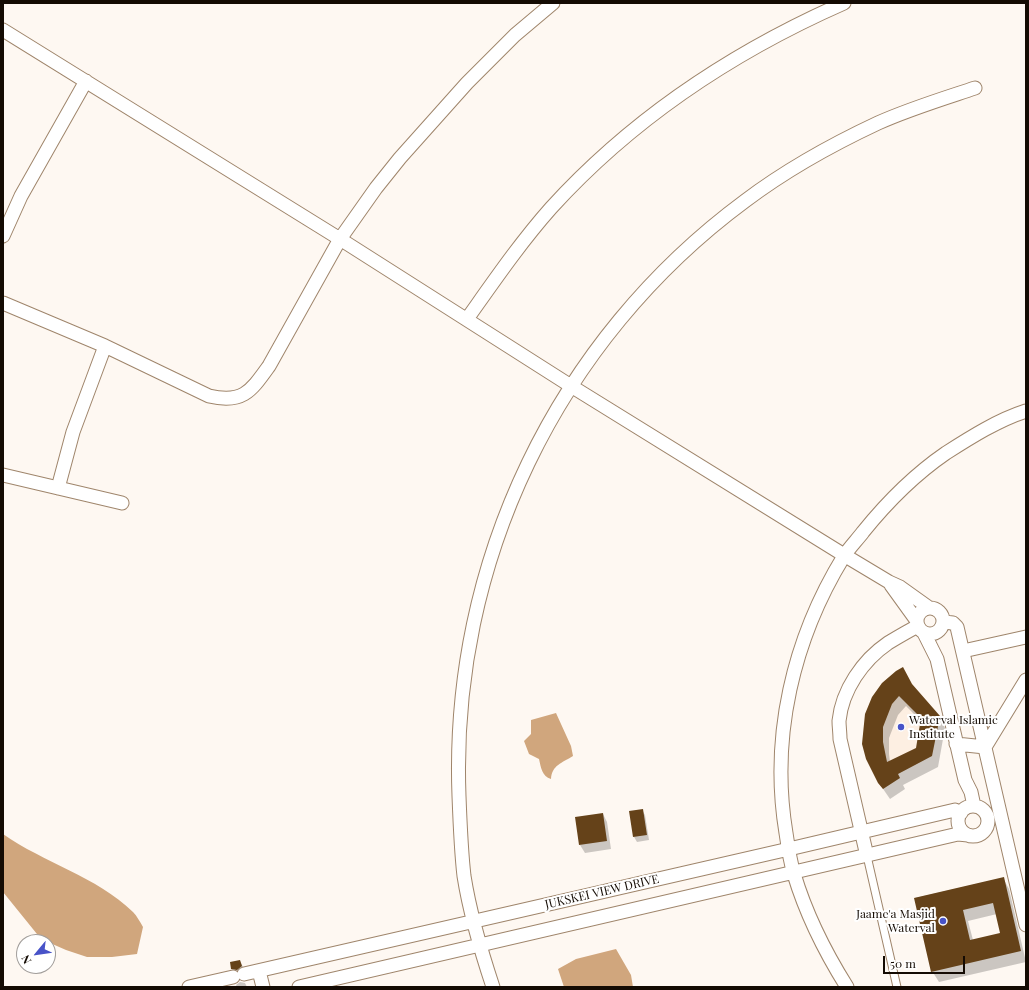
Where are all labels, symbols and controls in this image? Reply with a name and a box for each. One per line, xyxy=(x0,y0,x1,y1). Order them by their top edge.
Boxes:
place label: Waterval Islamic Institute xyxy=(909,713,998,741)
marker: Waterval Islamic Institute xyxy=(896,722,906,732)
street label: JUKSKEI VIEW DRIVE xyxy=(544,872,660,912)
place label: Jaame'a Masjid Waterval xyxy=(856,907,935,935)
marker: Jaame'a Masjid Waterval xyxy=(938,916,948,926)
north arrow xyxy=(16,934,56,974)
scale bar xyxy=(885,948,967,974)
text: N xyxy=(17,952,34,967)
text: 50 m xyxy=(890,955,916,971)

